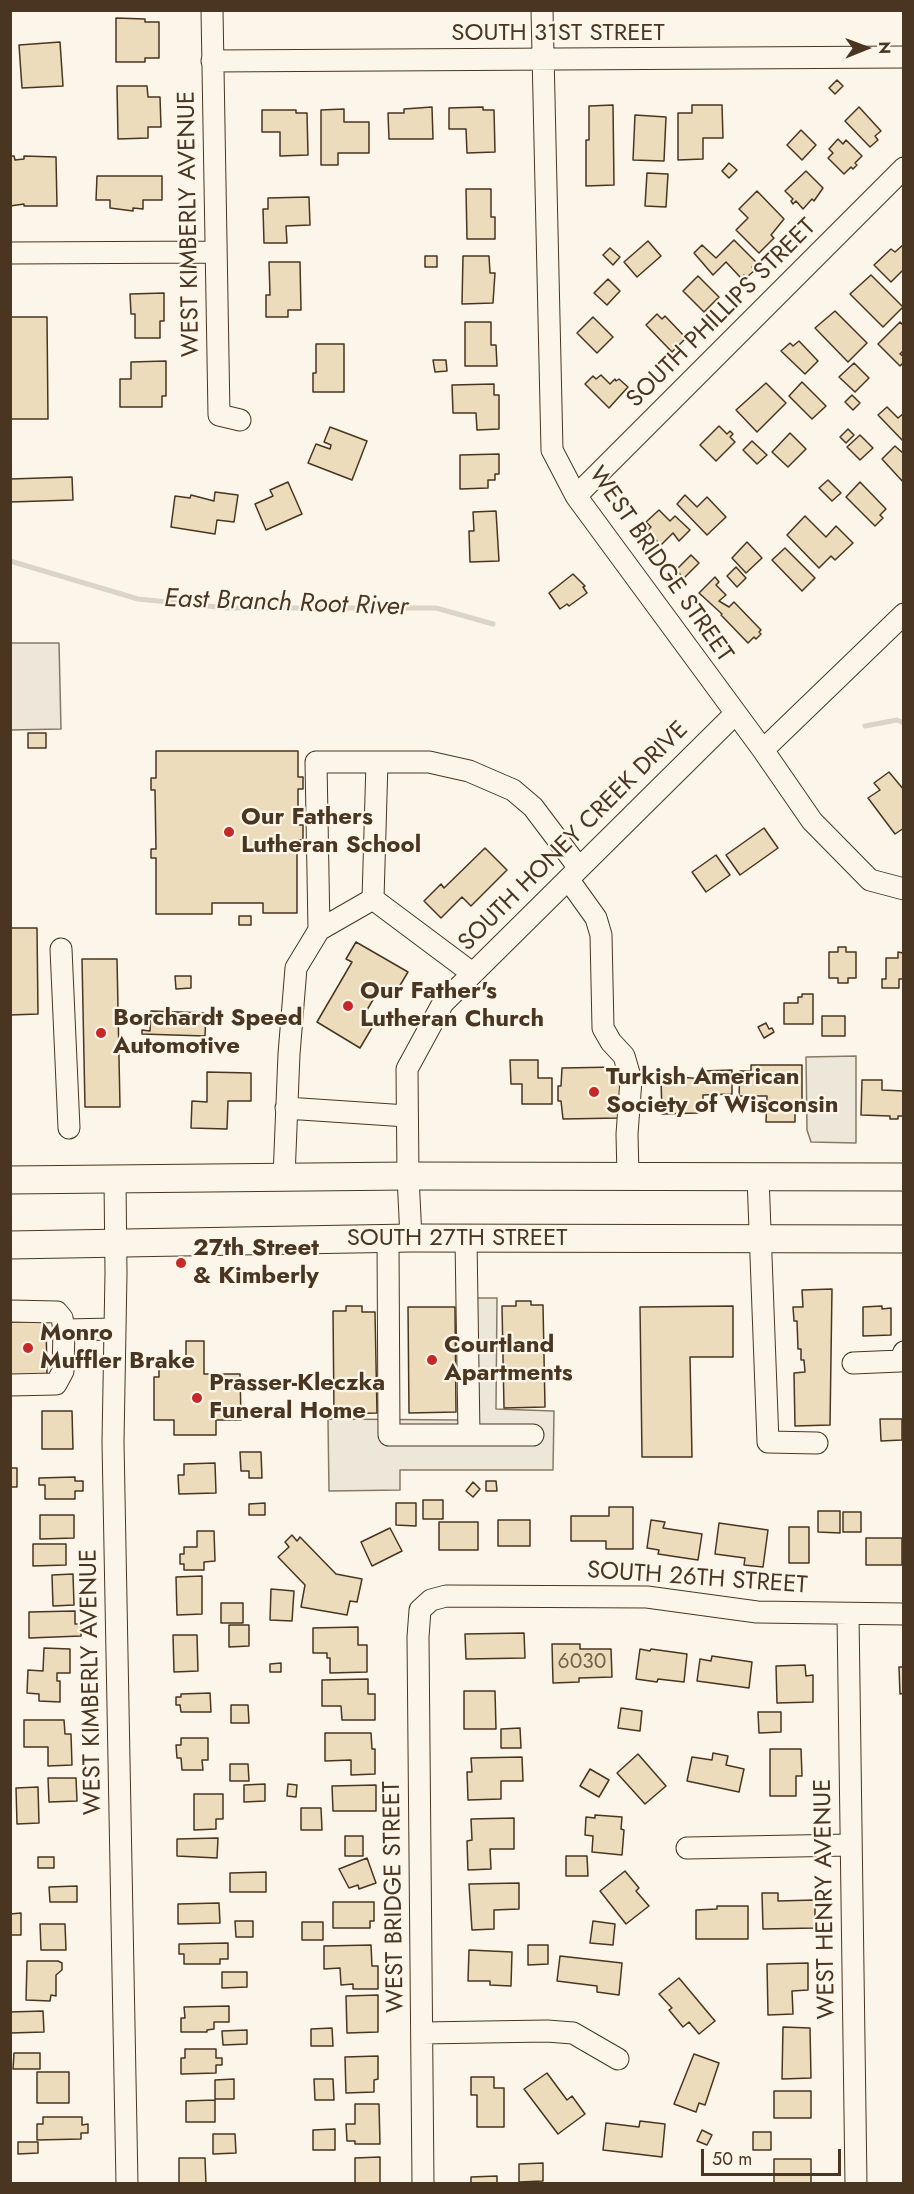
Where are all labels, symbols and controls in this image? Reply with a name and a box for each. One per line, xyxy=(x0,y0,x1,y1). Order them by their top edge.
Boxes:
north arrow xyxy=(836,18,896,78)
street label: SOUTH 31ST STREET xyxy=(451,20,665,48)
text: N xyxy=(873,41,896,54)
street label: WEST KIMBERLY AVENUE xyxy=(173,91,207,357)
street label: SOUTH PHILLIPS STREET xyxy=(622,214,822,414)
street label: WEST BRIDGE STREET xyxy=(582,462,738,668)
water label: East Branch Root River xyxy=(163,584,409,624)
street label: SOUTH HONEY CREEK DRIVE xyxy=(453,716,695,958)
place label: Our Fathers Lutheran School xyxy=(241,804,421,860)
marker: Our Fathers Lutheran School xyxy=(222,825,236,839)
place label: Our Father's Lutheran Church xyxy=(360,978,544,1034)
marker: Our Father's Lutheran Church xyxy=(341,999,355,1013)
place label: Borchardt Speed Automotive xyxy=(113,1005,303,1061)
marker: Borchardt Speed Automotive xyxy=(94,1026,108,1040)
place label: Turkish American Society of Wisconsin xyxy=(606,1064,839,1120)
marker: Turkish American Society of Wisconsin xyxy=(587,1085,601,1099)
street label: SOUTH 27TH STREET xyxy=(347,1225,567,1253)
place label: 27th Street & Kimberly xyxy=(193,1235,319,1291)
marker: 27th Street & Kimberly xyxy=(174,1256,188,1270)
place label: Monro Muffler Brake xyxy=(40,1320,195,1376)
place label: Courtland Apartments xyxy=(444,1332,573,1388)
marker: Monro Muffler Brake xyxy=(21,1341,35,1355)
marker: Courtland Apartments xyxy=(425,1353,439,1367)
place label: Prasser-Kleczka Funeral Home xyxy=(209,1370,385,1426)
marker: Prasser-Kleczka Funeral Home xyxy=(190,1391,204,1405)
street label: WEST KIMBERLY AVENUE xyxy=(75,1549,109,1815)
street label: SOUTH 26TH STREET xyxy=(586,1557,808,1601)
house number: 6030 xyxy=(558,1650,606,1676)
street label: WEST HENRY AVENUE xyxy=(810,1778,842,2020)
street label: WEST BRIDGE STREET xyxy=(379,1781,411,2013)
scale bar xyxy=(704,2137,844,2175)
text: 50 m xyxy=(712,2146,752,2172)

